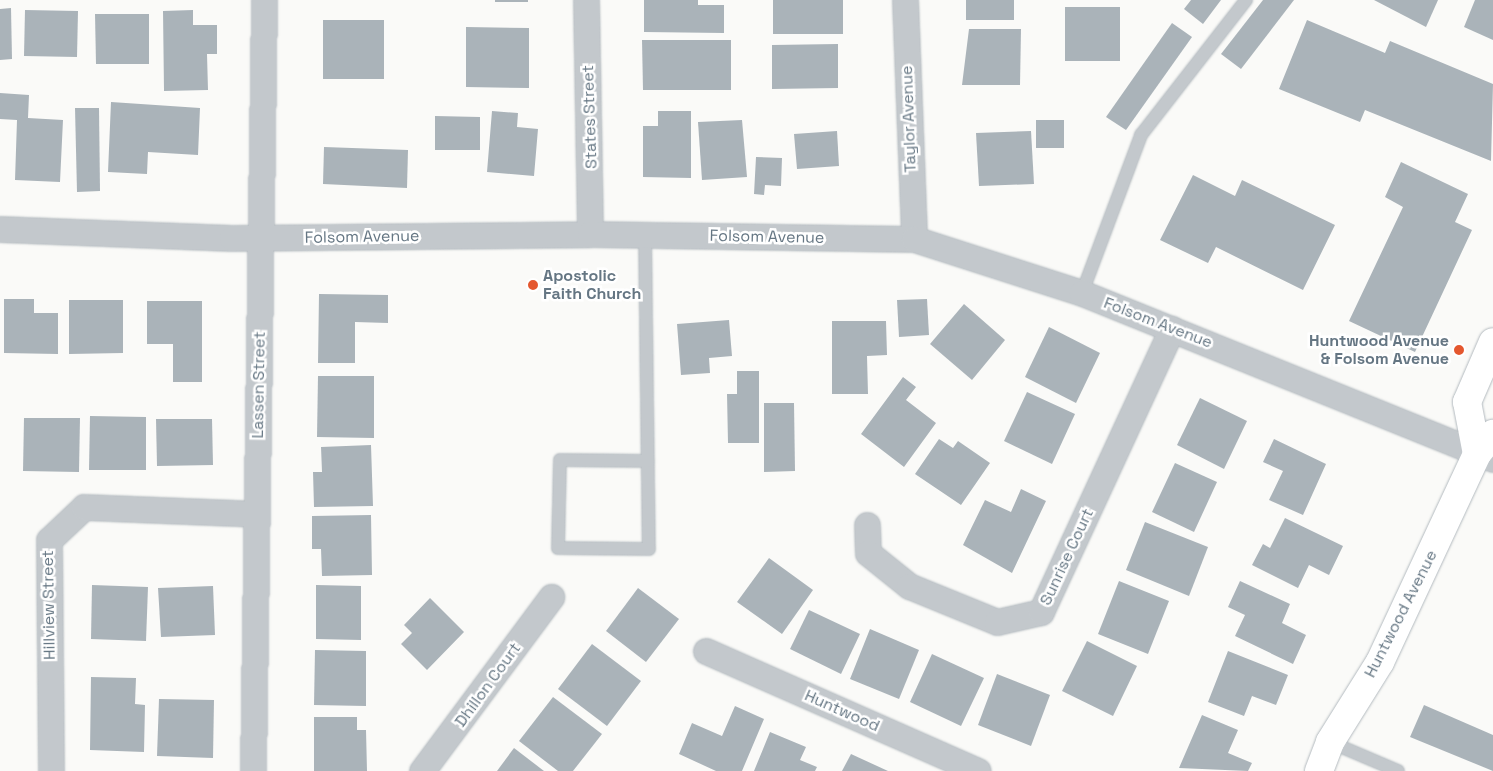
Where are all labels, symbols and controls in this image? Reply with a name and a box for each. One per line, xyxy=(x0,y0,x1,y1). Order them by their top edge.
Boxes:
street label: States Street xyxy=(579,65,601,169)
street label: Taylor Avenue xyxy=(898,65,920,173)
street label: Folsom Avenue xyxy=(304,226,420,248)
street label: Folsom Avenue xyxy=(709,226,825,248)
place label: Apostolic Faith Church xyxy=(543,266,641,304)
marker: Apostolic Faith Church xyxy=(527,279,539,291)
street label: Folsom Avenue xyxy=(1101,293,1215,353)
street label: Lassen Street xyxy=(248,331,270,439)
place label: Huntwood Avenue & Folsom Avenue xyxy=(1309,331,1449,369)
marker: Huntwood Avenue & Folsom Avenue xyxy=(1453,344,1465,356)
street label: Sunrise Court xyxy=(1036,505,1098,609)
street label: Huntwood Avenue xyxy=(1361,547,1441,681)
street label: Hillview Street xyxy=(38,550,60,660)
street label: Dhillon Court xyxy=(451,639,525,731)
street label: Huntwood xyxy=(802,686,882,736)

